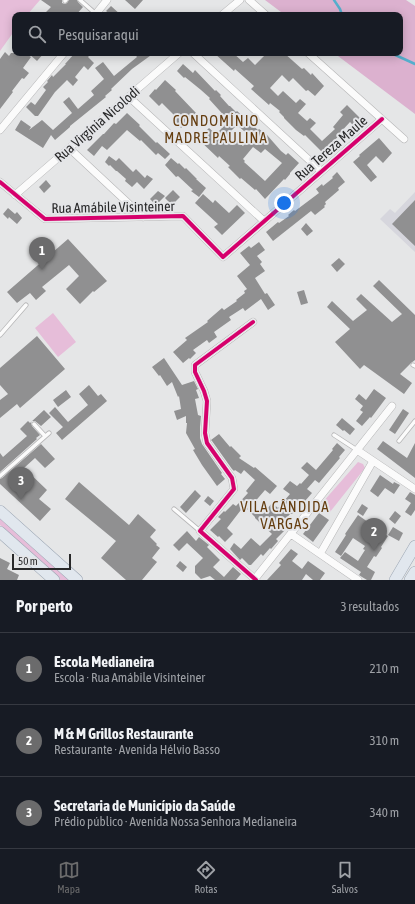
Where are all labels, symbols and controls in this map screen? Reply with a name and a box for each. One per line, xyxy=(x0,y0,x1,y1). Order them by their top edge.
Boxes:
search box xyxy=(12,12,403,56)
icon: search xyxy=(26,23,48,45)
text: Pesquisar aqui xyxy=(58,26,139,43)
street label: Rua Virgínia Nicolodi xyxy=(51,83,143,165)
district label: CONDOMÍNIO MADRE PAULINA xyxy=(164,112,268,146)
street label: Rua Tereza Maule xyxy=(292,112,370,184)
your location xyxy=(274,193,294,213)
street label: Rua Amábile Visinteiner xyxy=(51,198,176,216)
pin: 1 xyxy=(29,237,55,270)
pin: 3 xyxy=(8,467,34,500)
district label: VILA CÂNDIDA VARGAS xyxy=(240,498,330,532)
pin: 2 xyxy=(361,518,387,551)
scale bar xyxy=(12,552,71,571)
text: 50 m xyxy=(18,555,38,567)
text: Por perto xyxy=(16,596,73,616)
text: 3 resultados xyxy=(340,599,399,614)
text: Escola Medianeira xyxy=(54,653,154,670)
text: 1 xyxy=(26,661,32,676)
text: 210 m xyxy=(370,661,399,676)
text: Escola · Rua Amábile Visinteiner xyxy=(54,670,205,685)
text: M & M Grillos Restaurante xyxy=(54,725,194,742)
text: 2 xyxy=(26,733,32,748)
text: 310 m xyxy=(370,733,399,748)
text: Restaurante · Avenida Hélvio Basso xyxy=(54,742,220,757)
text: Secretaria de Município da Saúde xyxy=(54,797,235,814)
text: 3 xyxy=(26,805,32,820)
text: 340 m xyxy=(370,805,399,820)
text: Prédio público · Avenida Nossa Senhora Medianeira xyxy=(54,814,297,829)
tab: Mapa xyxy=(57,859,80,895)
tab: Rotas xyxy=(194,859,217,895)
tab: Salvos xyxy=(332,859,358,895)

